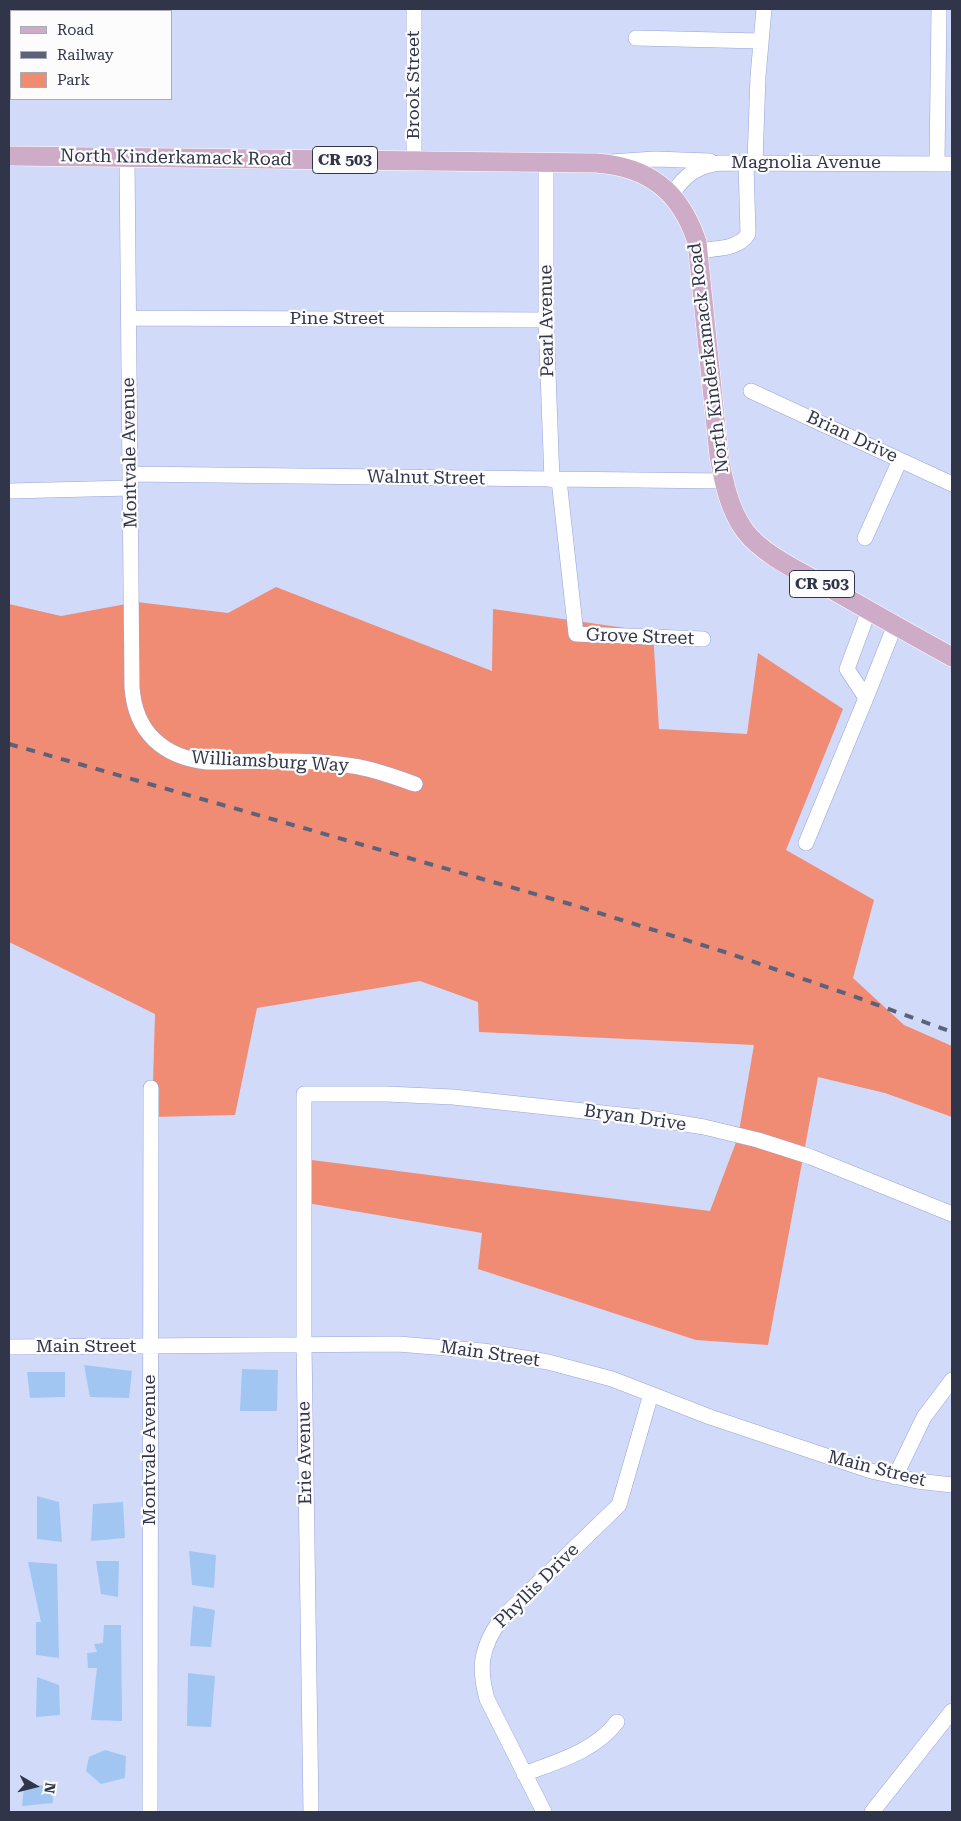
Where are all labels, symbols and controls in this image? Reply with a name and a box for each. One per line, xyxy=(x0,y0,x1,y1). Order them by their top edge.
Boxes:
legend xyxy=(10,10,172,100)
text: Road xyxy=(57,21,94,39)
street label: Brook Street xyxy=(403,31,425,139)
text: Railway xyxy=(57,46,114,64)
text: Park xyxy=(57,71,90,89)
street label: North Kinderkamack Road xyxy=(60,145,292,171)
road number: CR 503 xyxy=(312,146,378,174)
street label: Magnolia Avenue xyxy=(731,152,881,174)
street label: North Kinderkamack Road xyxy=(684,242,734,474)
street label: Pearl Avenue xyxy=(535,264,559,378)
street label: Pine Street xyxy=(289,308,385,330)
street label: Montvale Avenue xyxy=(118,377,142,529)
street label: Brian Drive xyxy=(803,406,901,468)
street label: Walnut Street xyxy=(367,466,485,490)
road number: CR 503 xyxy=(790,570,854,598)
street label: Grove Street xyxy=(586,624,694,650)
street label: Williamsburg Way xyxy=(191,747,349,777)
street label: Bryan Drive xyxy=(583,1100,687,1136)
street label: Main Street xyxy=(36,1336,136,1358)
street label: Main Street xyxy=(439,1336,541,1372)
street label: Montvale Avenue xyxy=(139,1375,161,1525)
street label: Erie Avenue xyxy=(293,1401,317,1505)
street label: Main Street xyxy=(826,1446,928,1492)
street label: Phyllis Drive xyxy=(490,1539,584,1633)
north arrow xyxy=(10,1761,60,1811)
text: N xyxy=(41,1782,59,1795)

